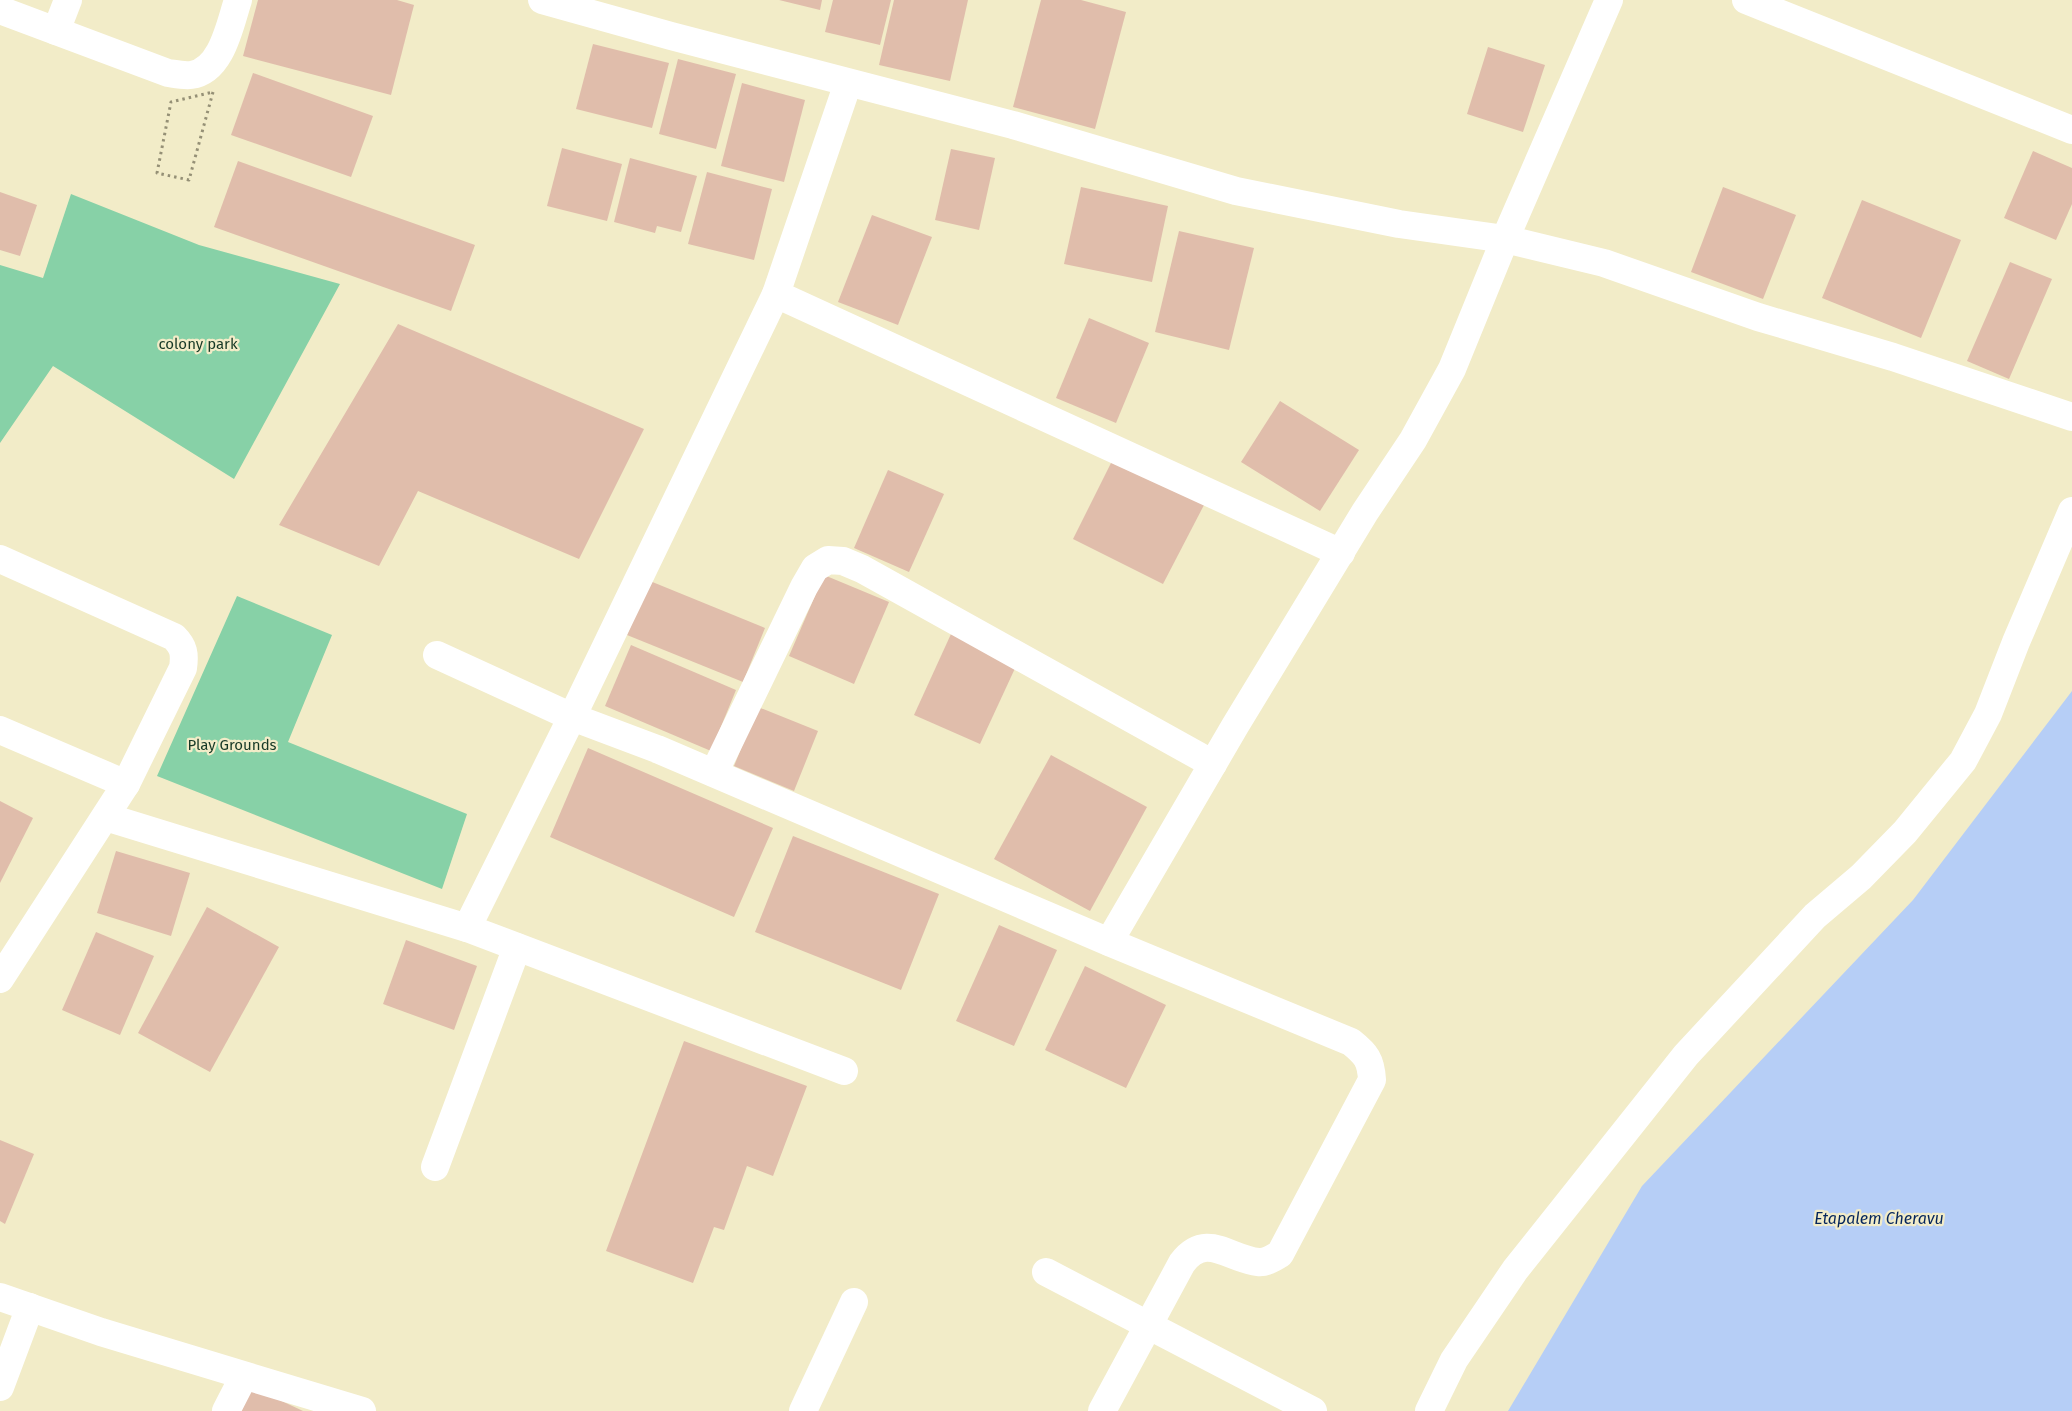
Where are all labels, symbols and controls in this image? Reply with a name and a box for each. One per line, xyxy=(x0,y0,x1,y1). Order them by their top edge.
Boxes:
park label: colony park xyxy=(158,335,238,353)
park label: Play Grounds xyxy=(187,736,277,754)
water label: Etapalem Cheravu xyxy=(1814,1209,1944,1228)

